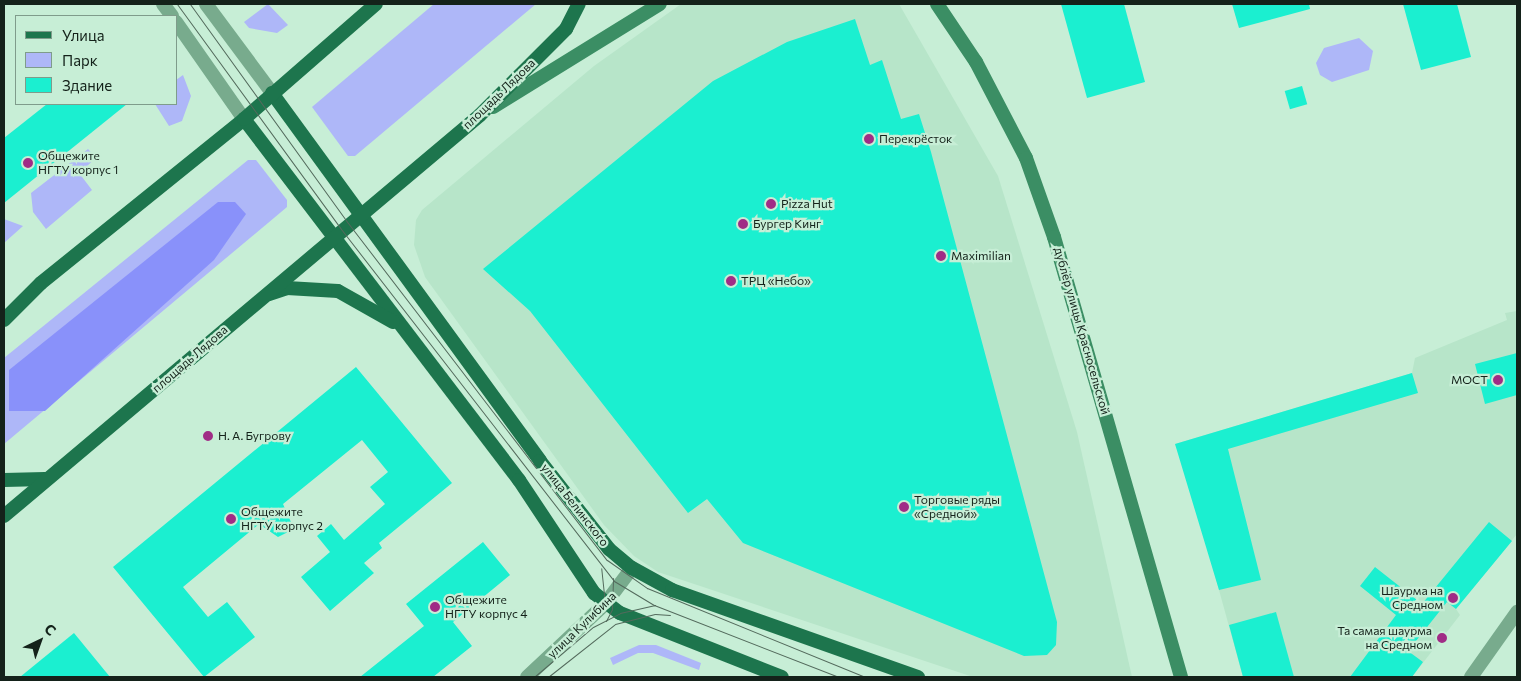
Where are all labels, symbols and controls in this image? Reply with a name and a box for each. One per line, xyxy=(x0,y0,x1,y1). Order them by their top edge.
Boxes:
legend xyxy=(15,15,178,105)
text: Улица xyxy=(62,26,104,44)
text: Парк xyxy=(62,51,98,69)
street label: площадь Лядова xyxy=(460,56,538,132)
text: Здание xyxy=(62,76,112,94)
place label: Перекрёсток xyxy=(879,132,952,146)
marker: Перекрёсток xyxy=(863,133,875,145)
place label: Общежите НГТУ корпус 1 xyxy=(38,149,118,177)
marker: Общежите НГТУ корпус 1 xyxy=(22,157,34,169)
place label: Pizza Hut xyxy=(781,197,833,211)
marker: Pizza Hut xyxy=(765,198,777,210)
place label: Бургер Кинг xyxy=(753,217,821,231)
marker: Бургер Кинг xyxy=(737,218,749,230)
street label: дублёр улицы Красносельской xyxy=(1051,246,1113,416)
place label: Maximilian xyxy=(951,249,1011,263)
marker: Maximilian xyxy=(935,250,947,262)
place label: ТРЦ «Небо» xyxy=(741,274,811,288)
marker: ТРЦ «Небо» xyxy=(725,275,737,287)
street label: площадь Лядова xyxy=(149,322,231,396)
place label: МОСТ xyxy=(1451,373,1488,387)
marker: МОСТ xyxy=(1492,374,1504,386)
place label: Н. А. Бугрову xyxy=(218,429,291,443)
marker: Н. А. Бугрову xyxy=(202,430,214,442)
street label: улица Белинского xyxy=(538,461,612,549)
place label: Торговые ряды «Средной» xyxy=(914,493,1000,521)
marker: Торговые ряды «Средной» xyxy=(898,501,910,513)
place label: Общежите НГТУ корпус 2 xyxy=(241,505,323,533)
marker: Общежите НГТУ корпус 2 xyxy=(225,513,237,525)
place label: Шаурма на Средном xyxy=(1381,584,1443,612)
street label: улица Кулибина xyxy=(545,589,619,661)
marker: Шаурма на Средном xyxy=(1447,592,1459,604)
place label: Общежите НГТУ корпус 4 xyxy=(445,593,527,621)
marker: Общежите НГТУ корпус 4 xyxy=(429,601,441,613)
north arrow xyxy=(15,616,65,666)
text: С xyxy=(41,620,60,639)
place label: Та самая шаурма на Средном xyxy=(1337,624,1432,652)
marker: Та самая шаурма на Средном xyxy=(1436,632,1448,644)

